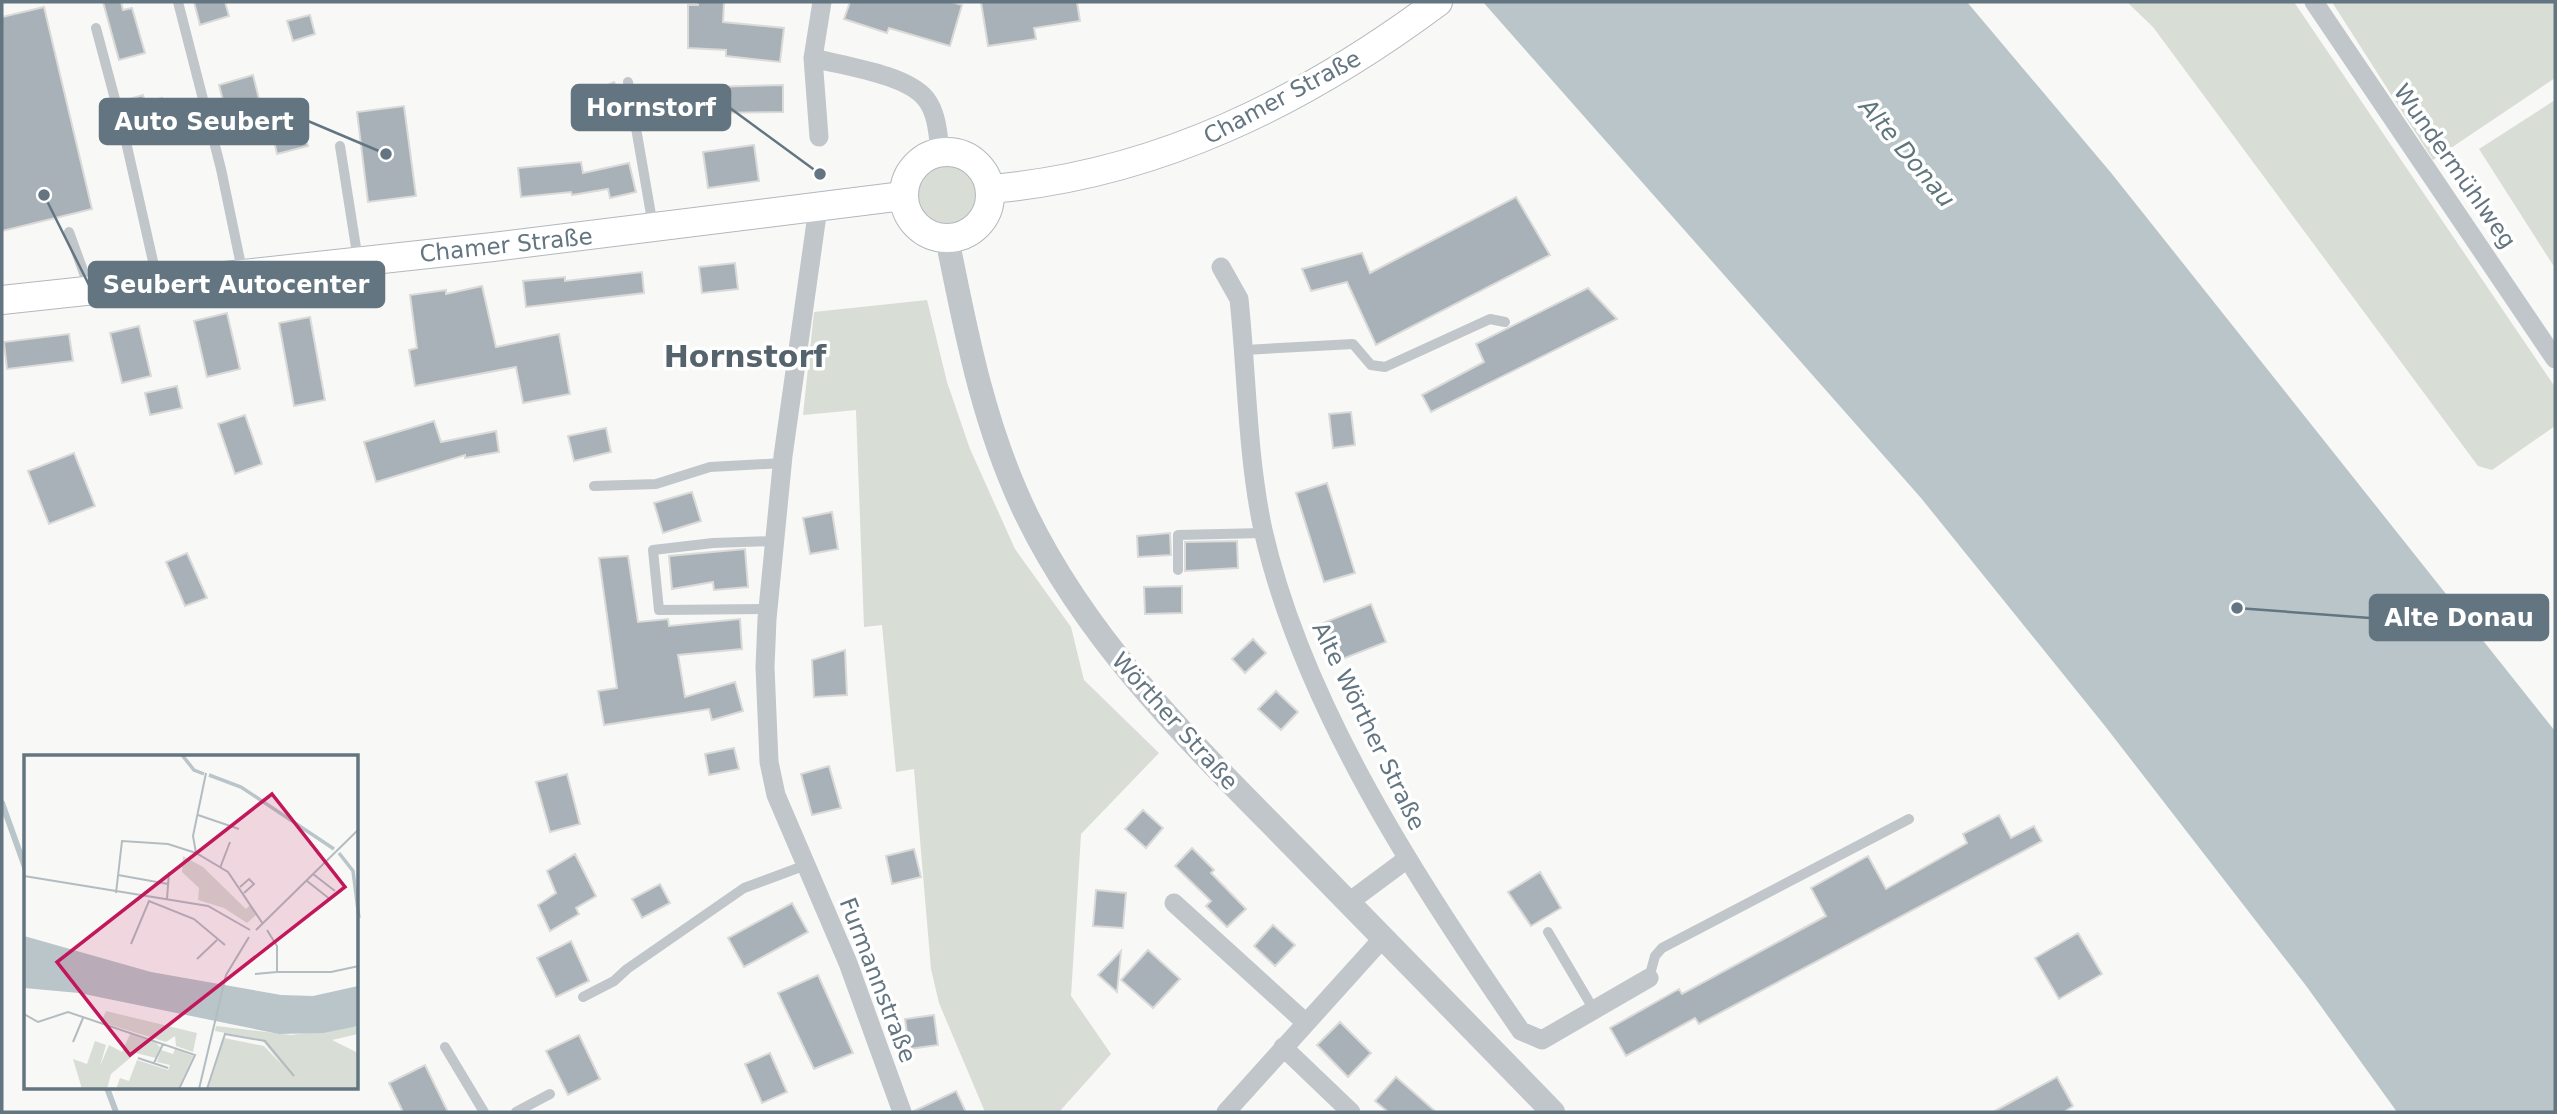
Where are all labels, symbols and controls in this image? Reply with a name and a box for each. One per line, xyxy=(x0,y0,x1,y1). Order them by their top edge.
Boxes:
street label: Chamer Straße xyxy=(1199,45,1365,149)
street label: Wundermühlweg xyxy=(2389,79,2521,253)
callout: Hornstorf xyxy=(572,85,730,130)
water label: Alte Donau xyxy=(1852,91,1961,213)
text: Hornstorf xyxy=(586,94,717,122)
callout: Auto Seubert xyxy=(100,99,308,144)
text: Auto Seubert xyxy=(114,108,294,136)
street label: Chamer Straße xyxy=(418,223,594,267)
callout: Seubert Autocenter xyxy=(89,262,384,307)
text: Seubert Autocenter xyxy=(103,271,369,299)
district label: Hornstorf xyxy=(664,339,827,374)
callout: Alte Donau xyxy=(2370,595,2548,640)
text: Alte Donau xyxy=(2384,604,2534,632)
street label: Alte Wörther Straße xyxy=(1307,618,1431,834)
street label: Wörther Straße xyxy=(1107,647,1243,795)
inset map xyxy=(24,755,359,1090)
street label: Furmannstraße xyxy=(835,894,921,1066)

